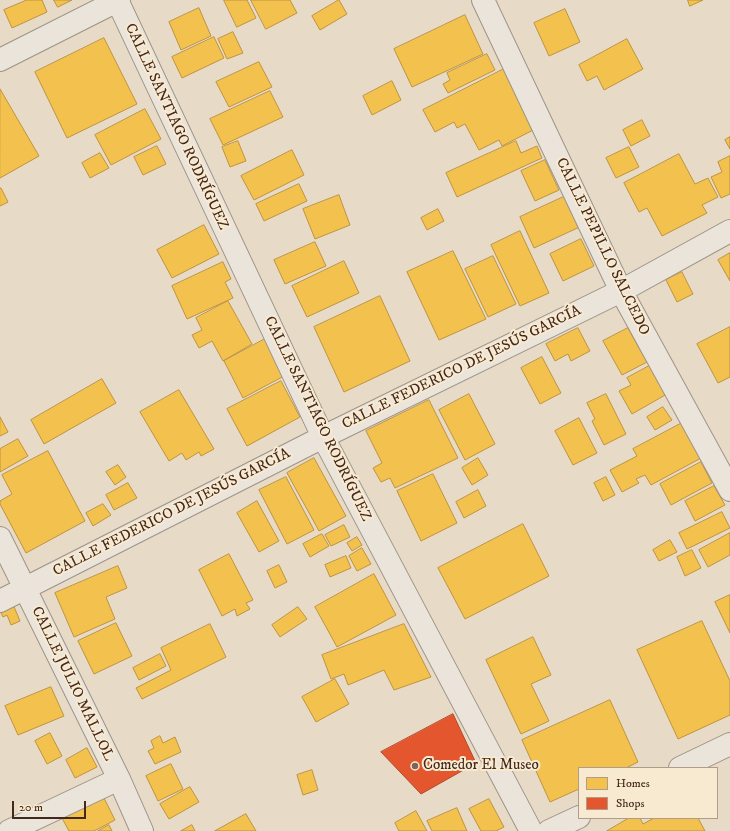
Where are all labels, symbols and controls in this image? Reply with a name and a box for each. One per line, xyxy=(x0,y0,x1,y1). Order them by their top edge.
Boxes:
street label: CALLE SANTIAGO RODRÍGUEZ xyxy=(120,21,232,233)
street label: CALLE PEPILLO SALCEDO xyxy=(551,155,653,339)
street label: CALLE FEDERICO DE JESÚS GARCÍA xyxy=(339,302,585,434)
street label: CALLE SANTIAGO RODRÍGUEZ xyxy=(259,314,375,524)
street label: CALLE FEDERICO DE JESÚS GARCÍA xyxy=(50,445,294,581)
street label: CALLE JULIO MALLOL xyxy=(27,604,117,764)
place label: Comedor El Museo xyxy=(423,757,539,775)
marker: Comedor El Museo xyxy=(410,761,420,771)
legend xyxy=(578,767,718,819)
text: Homes xyxy=(616,776,650,791)
scale bar xyxy=(14,793,88,819)
text: Shops xyxy=(616,796,644,811)
text: 20 m xyxy=(19,800,43,815)

